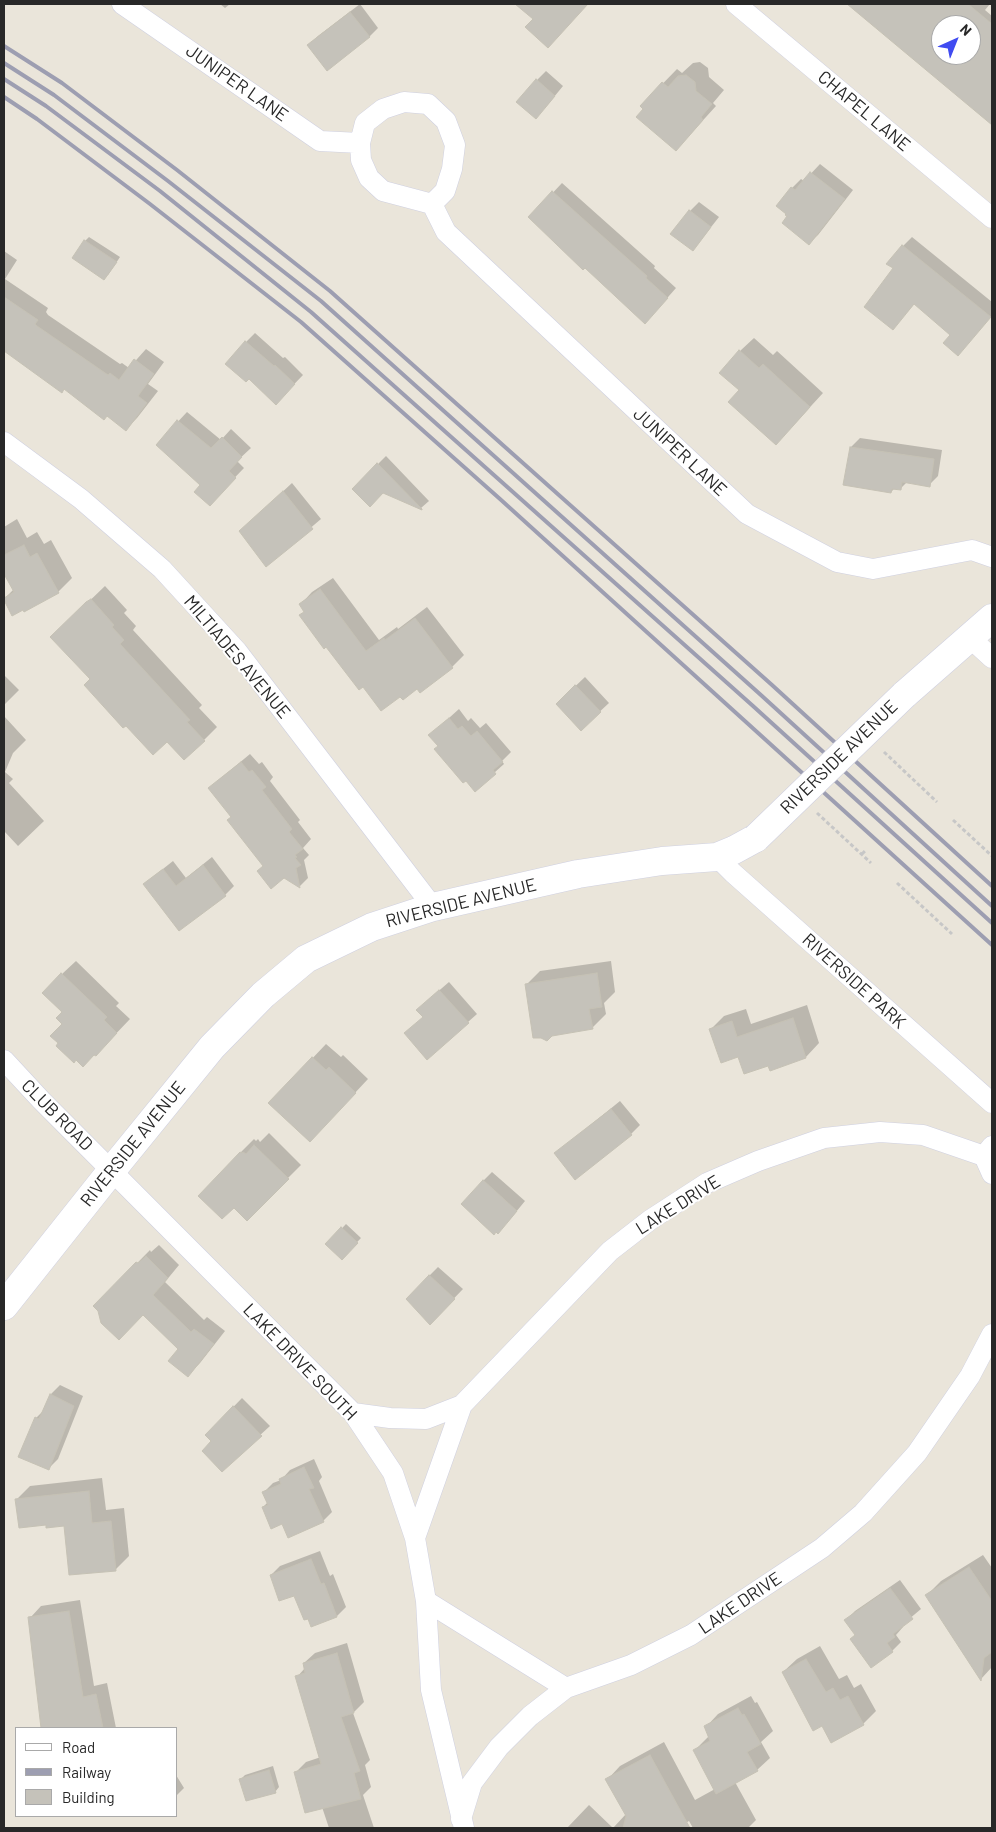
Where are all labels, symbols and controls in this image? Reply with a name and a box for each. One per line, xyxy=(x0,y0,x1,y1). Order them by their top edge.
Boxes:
north arrow xyxy=(931,15,981,65)
text: N xyxy=(957,20,975,39)
street label: JUNIPER LANE xyxy=(182,40,292,126)
street label: CHAPEL LANE xyxy=(813,66,915,156)
street label: JUNIPER LANE xyxy=(629,403,731,501)
street label: MILTIADES AVENUE xyxy=(179,591,295,723)
street label: RIVERSIDE AVENUE xyxy=(776,695,902,819)
street label: RIVERSIDE AVENUE xyxy=(383,874,539,932)
street label: RIVERSIDE PARK xyxy=(798,929,910,1033)
street label: CLUB ROAD xyxy=(17,1075,97,1155)
street label: RIVERSIDE AVENUE xyxy=(76,1077,190,1211)
street label: LAKE DRIVE xyxy=(632,1171,724,1239)
street label: LAKE DRIVE SOUTH xyxy=(239,1299,361,1425)
street label: LAKE DRIVE xyxy=(694,1567,786,1639)
legend xyxy=(15,1727,178,1817)
text: Road xyxy=(62,1738,95,1756)
text: Railway xyxy=(62,1763,111,1781)
text: Building xyxy=(62,1788,115,1806)

